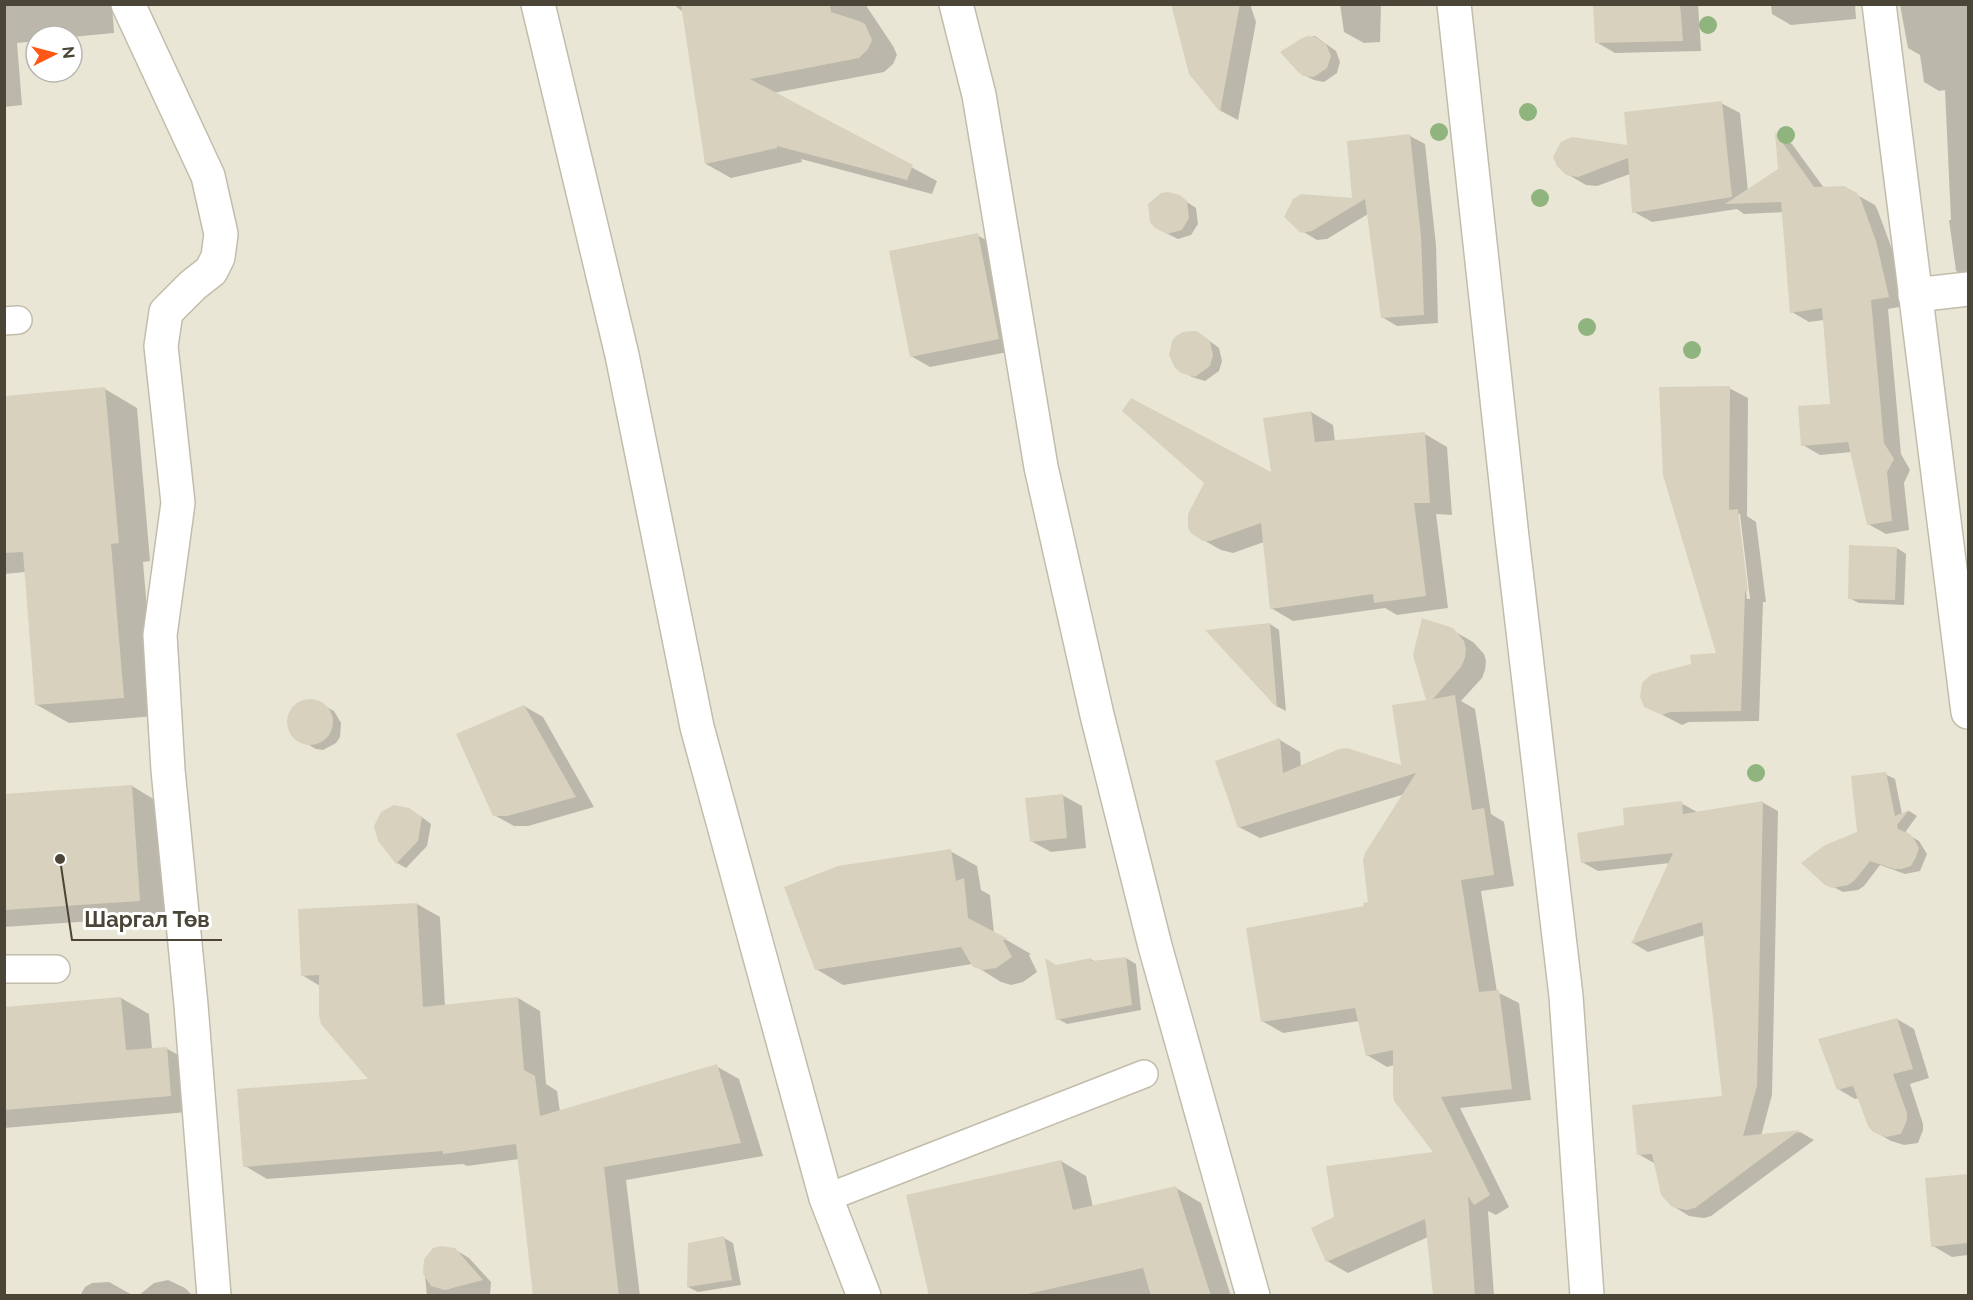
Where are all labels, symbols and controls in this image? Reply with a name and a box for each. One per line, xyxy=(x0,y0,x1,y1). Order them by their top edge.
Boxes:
north arrow xyxy=(24,24,84,84)
text: N xyxy=(58,45,79,60)
callout: Шаргал Төв xyxy=(72,900,222,940)
text: Шаргал Төв xyxy=(84,906,210,932)

